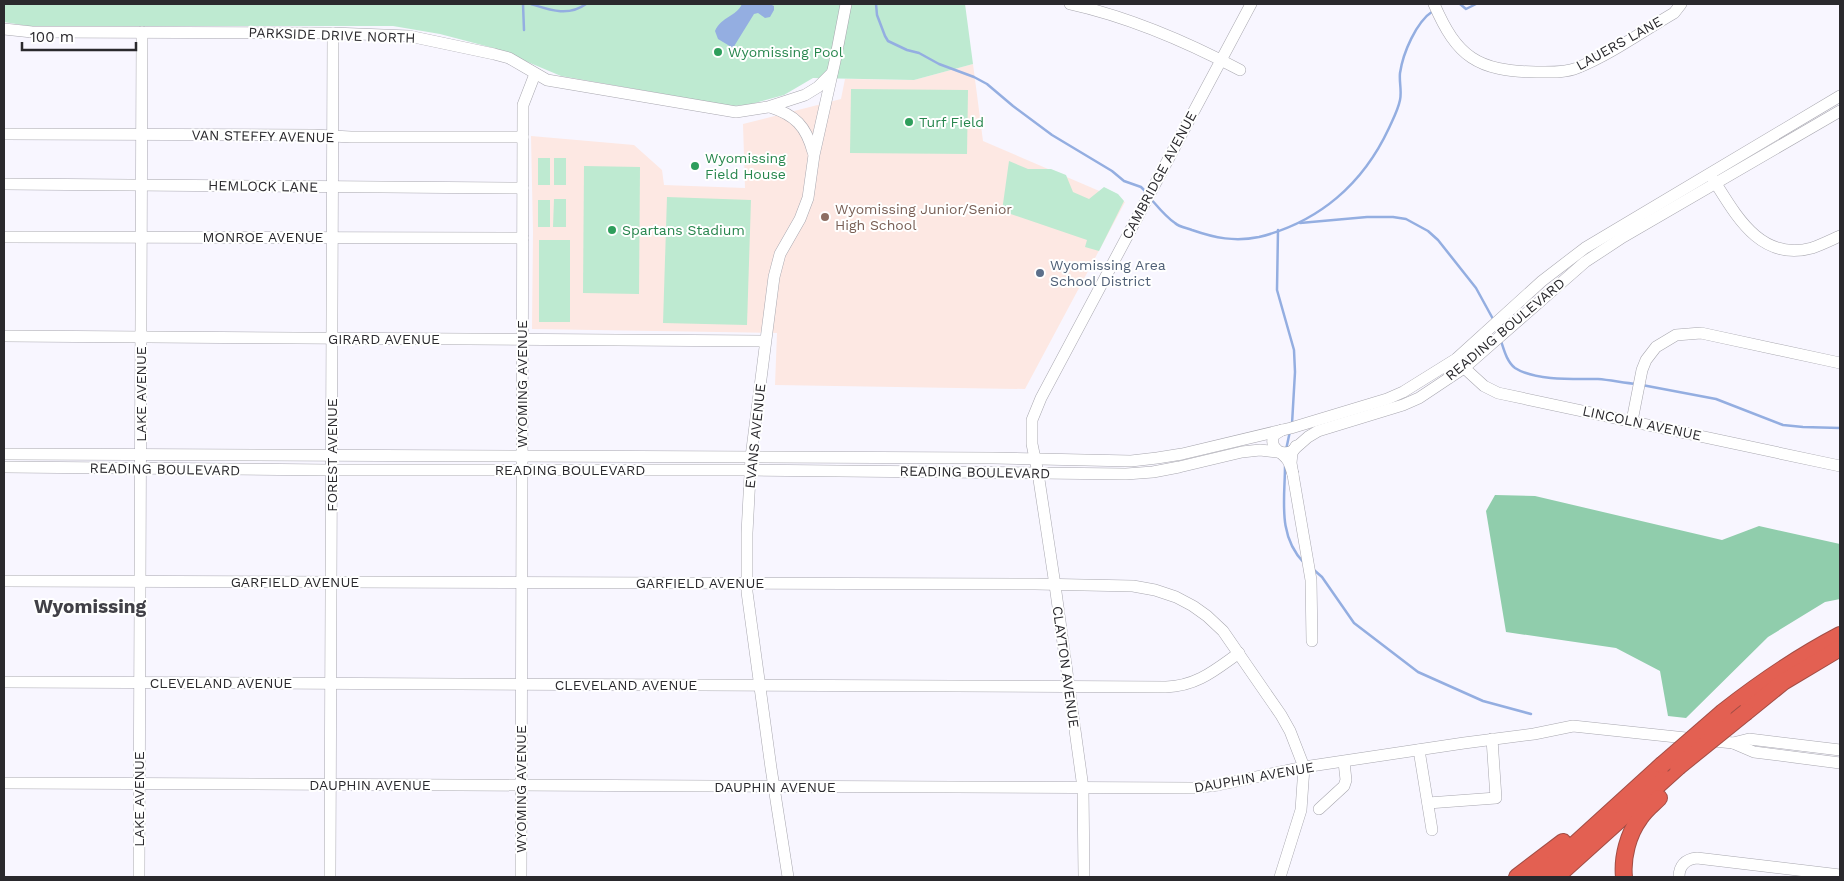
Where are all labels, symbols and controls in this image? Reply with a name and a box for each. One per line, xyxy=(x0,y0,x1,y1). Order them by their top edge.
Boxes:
street label: LAUERS LANE xyxy=(1573,13,1665,73)
scale bar xyxy=(22,20,136,52)
street label: PARKSIDE DRIVE NORTH xyxy=(248,24,416,46)
text: 100 m xyxy=(30,28,74,46)
place label: Wyomissing Pool xyxy=(728,44,844,60)
marker: Wyomissing Pool xyxy=(712,46,724,58)
street label: CAMBRIDGE AVENUE xyxy=(1119,108,1199,242)
place label: Turf Field xyxy=(919,114,984,130)
marker: Turf Field xyxy=(903,116,915,128)
street label: VAN STEFFY AVENUE xyxy=(192,127,335,145)
place label: Wyomissing Field House xyxy=(705,150,786,182)
marker: Wyomissing Field House xyxy=(689,160,701,172)
street label: HEMLOCK LANE xyxy=(208,177,318,195)
place label: Wyomissing Junior/Senior High School xyxy=(835,201,1012,233)
marker: Wyomissing Junior/Senior High School xyxy=(819,211,831,223)
place label: Spartans Stadium xyxy=(622,222,745,238)
marker: Spartans Stadium xyxy=(606,224,618,236)
street label: MONROE AVENUE xyxy=(202,229,324,245)
place label: Wyomissing Area School District xyxy=(1050,257,1166,289)
marker: Wyomissing Area School District xyxy=(1034,267,1046,279)
street label: READING BOULEVARD xyxy=(1442,274,1568,384)
street label: WYOMING AVENUE xyxy=(514,320,530,448)
street label: GIRARD AVENUE xyxy=(328,331,440,347)
street label: LAKE AVENUE xyxy=(133,346,149,442)
street label: EVANS AVENUE xyxy=(742,383,768,489)
street label: FOREST AVENUE xyxy=(324,398,340,512)
street label: LINCOLN AVENUE xyxy=(1581,403,1703,443)
street label: READING BOULEVARD xyxy=(90,460,240,478)
street label: READING BOULEVARD xyxy=(495,462,645,478)
street label: READING BOULEVARD xyxy=(900,463,1050,481)
street label: GARFIELD AVENUE xyxy=(231,574,359,590)
street label: GARFIELD AVENUE xyxy=(636,575,764,591)
district label: Wyomissing xyxy=(34,595,146,618)
street label: CLAYTON AVENUE xyxy=(1050,605,1082,729)
street label: CLEVELAND AVENUE xyxy=(150,675,292,691)
street label: CLEVELAND AVENUE xyxy=(555,677,697,693)
street label: WYOMING AVENUE xyxy=(513,725,529,853)
street label: LAKE AVENUE xyxy=(131,751,147,847)
street label: DAUPHIN AVENUE xyxy=(1193,759,1315,795)
street label: DAUPHIN AVENUE xyxy=(309,777,431,793)
street label: DAUPHIN AVENUE xyxy=(714,779,836,795)

